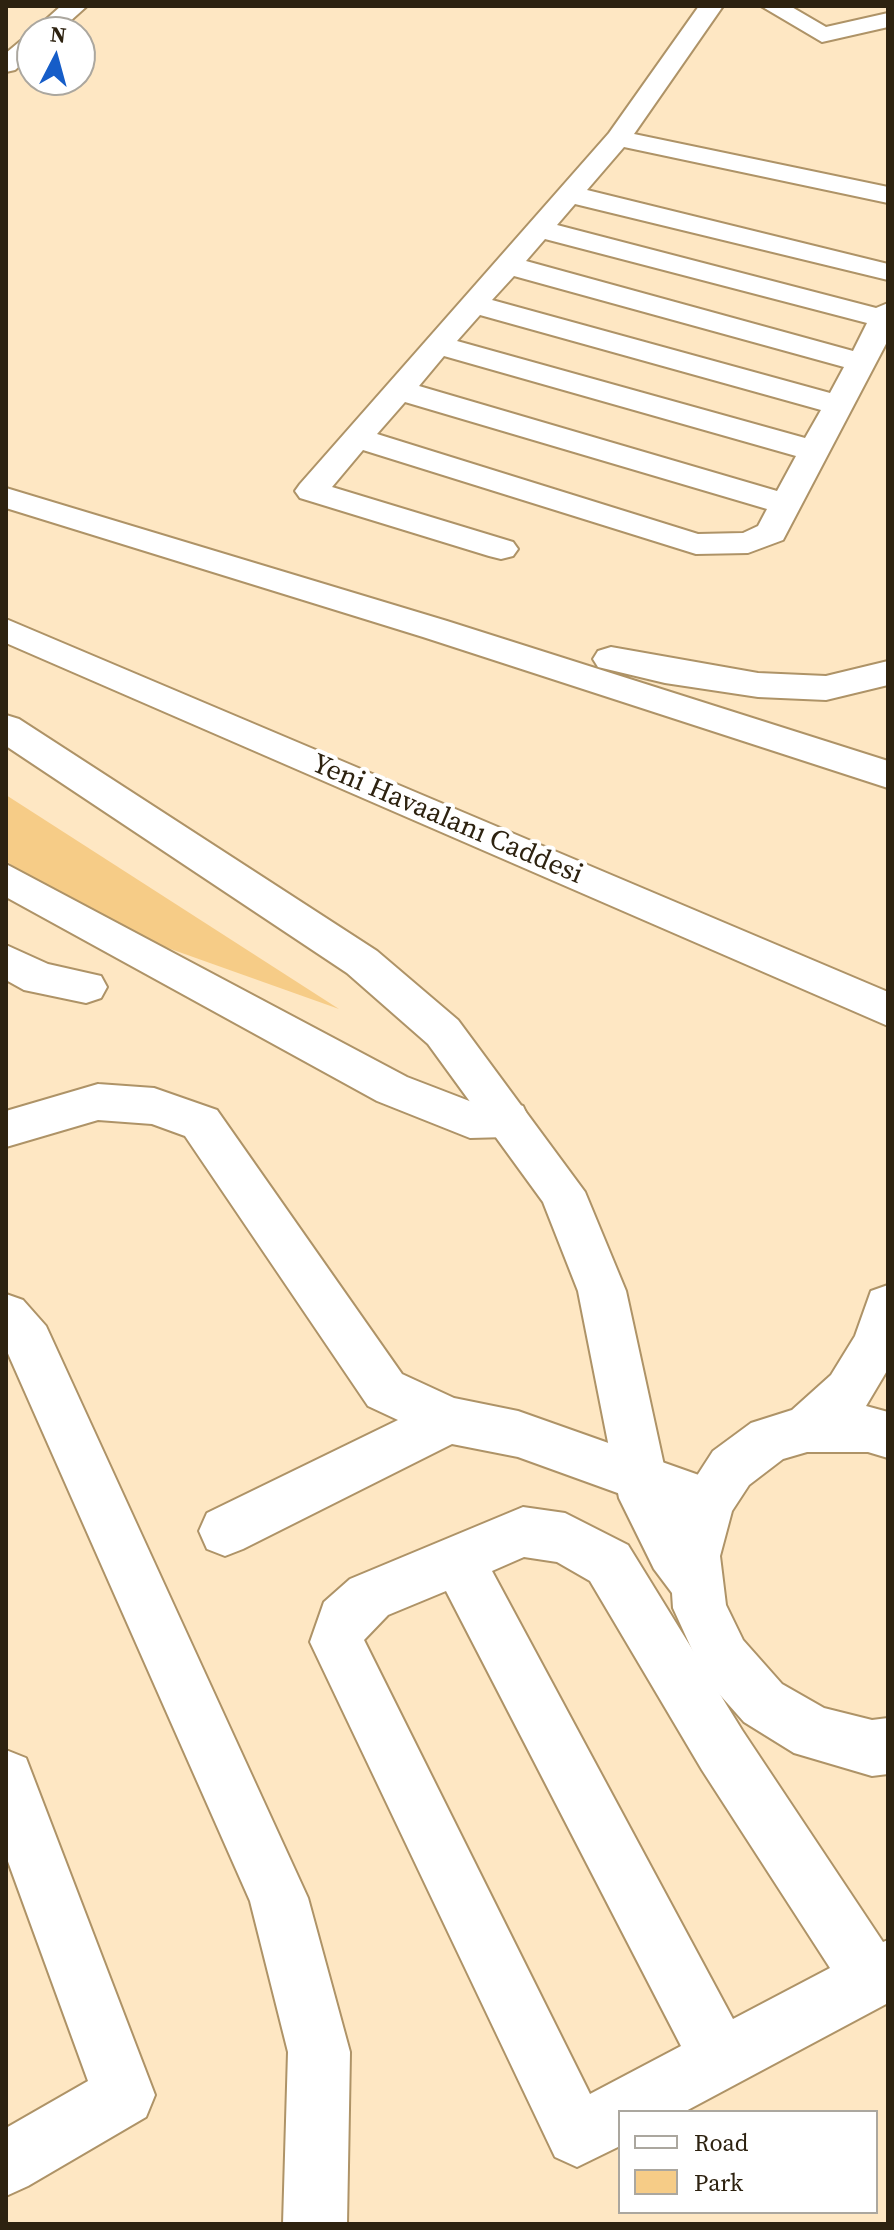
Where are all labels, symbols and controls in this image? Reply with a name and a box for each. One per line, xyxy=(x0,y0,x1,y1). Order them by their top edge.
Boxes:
north arrow xyxy=(16,16,96,96)
text: N xyxy=(49,18,68,50)
street label: Yeni Havaalanı Caddesi xyxy=(306,748,588,892)
legend xyxy=(618,2110,878,2214)
text: Road xyxy=(694,2126,748,2159)
text: Park xyxy=(694,2166,743,2199)

